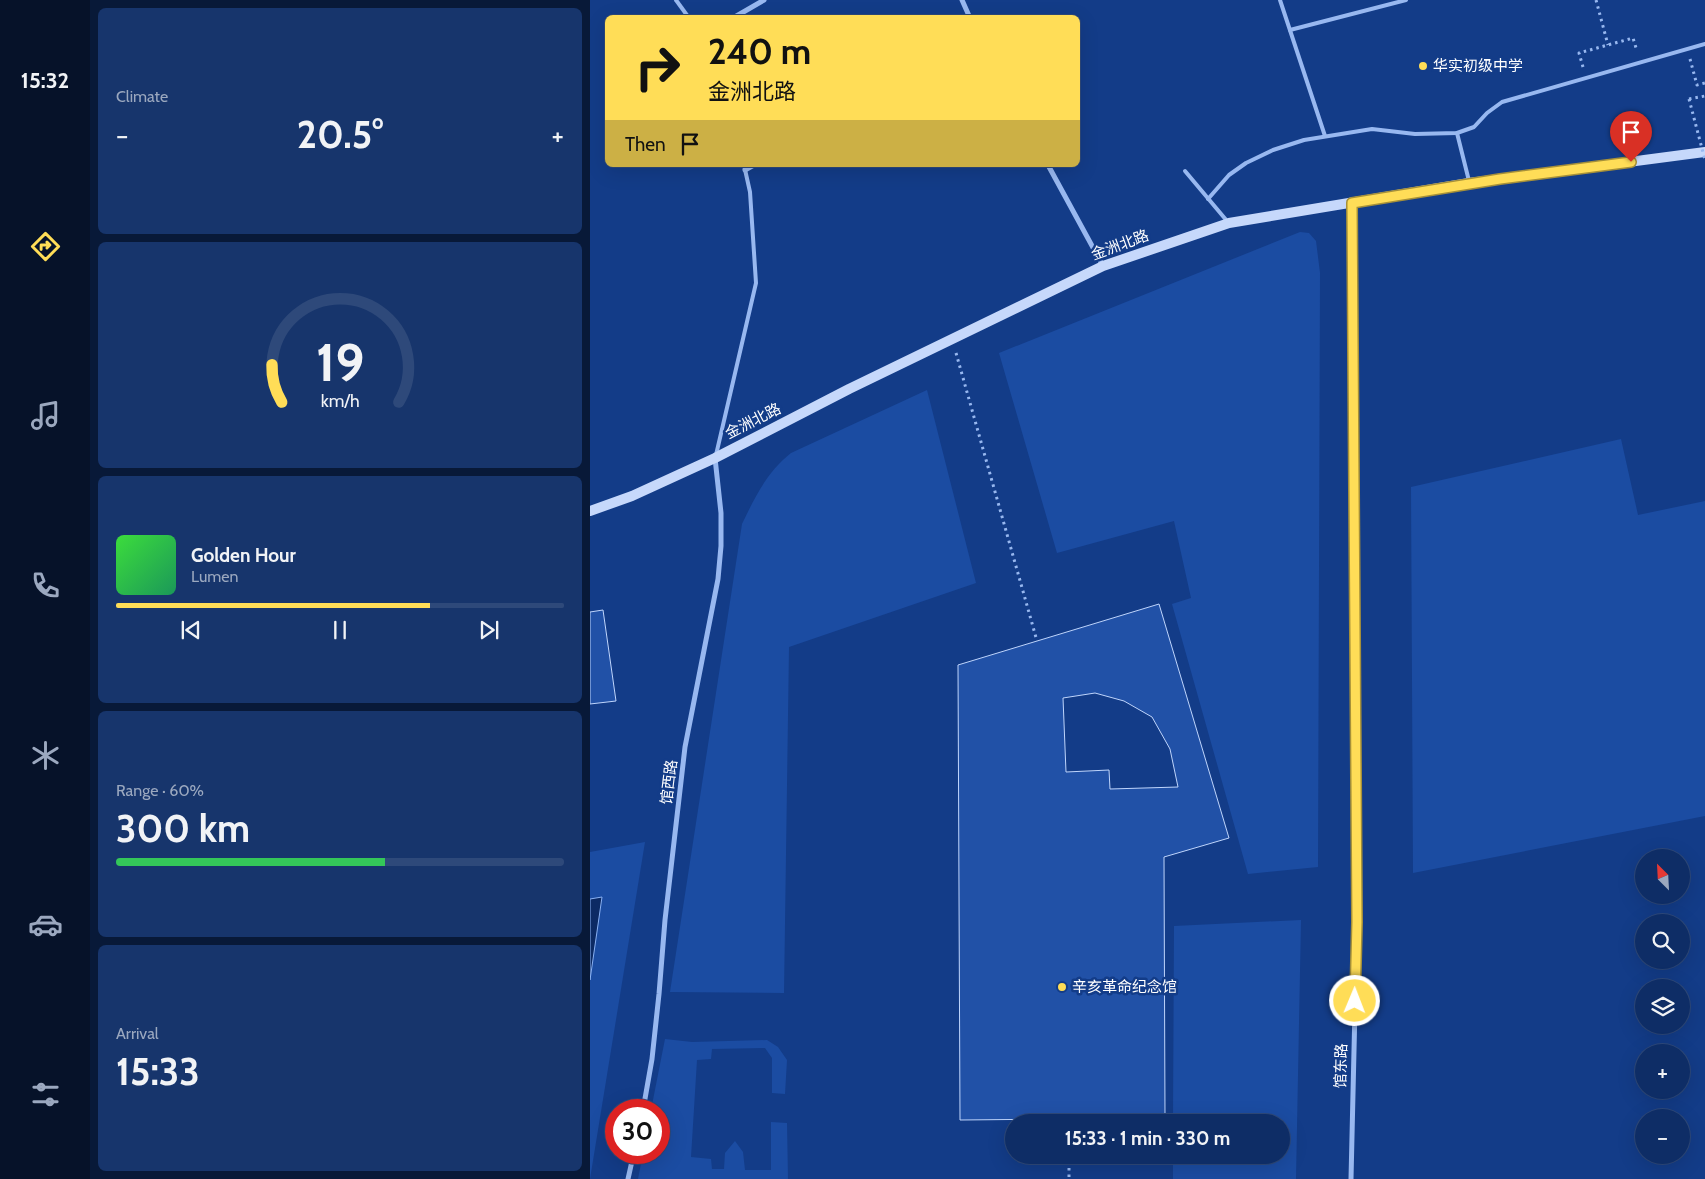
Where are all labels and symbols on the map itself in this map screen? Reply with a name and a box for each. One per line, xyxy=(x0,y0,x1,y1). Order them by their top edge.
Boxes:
place label: 华实初级中学 xyxy=(1433,57,1523,75)
marker: 华实初级中学 xyxy=(1417,60,1429,72)
pin xyxy=(1610,111,1652,162)
street label: 金洲北路 xyxy=(1089,226,1151,264)
street label: 金洲北路 xyxy=(722,399,784,443)
street label: 馆西路 xyxy=(657,759,681,805)
north arrow xyxy=(1635,849,1690,904)
position arrow xyxy=(1328,974,1380,1026)
place label: 辛亥革命纪念馆 xyxy=(1072,978,1177,996)
marker: 辛亥革命纪念馆 xyxy=(1056,981,1068,993)
street label: 馆东路 xyxy=(1332,1043,1350,1089)
speed limit sign: 30 xyxy=(605,1099,670,1164)

